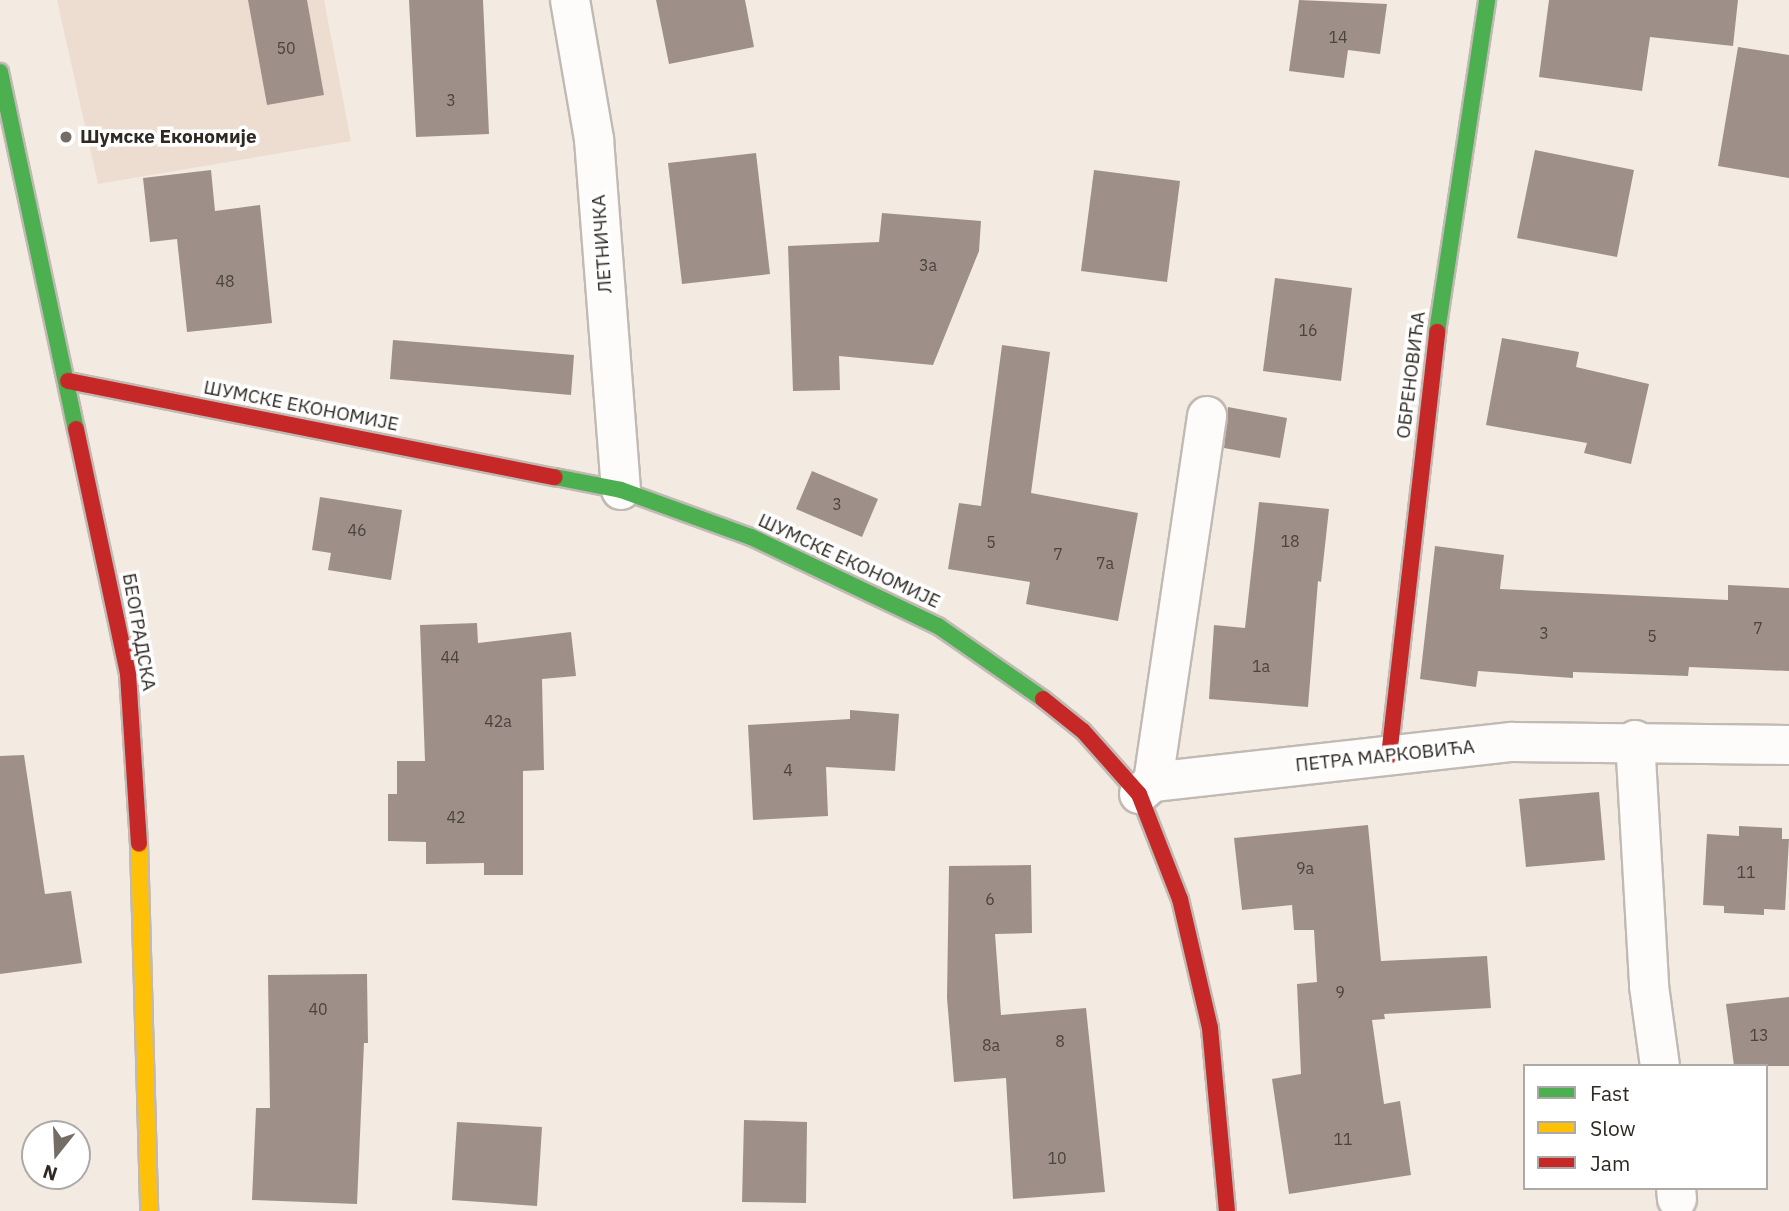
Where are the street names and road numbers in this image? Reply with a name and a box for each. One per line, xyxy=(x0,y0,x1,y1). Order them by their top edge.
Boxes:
street label: ЛЕТНИЧКА xyxy=(587,194,617,294)
street label: ОБРЕНОВИЋА xyxy=(1392,310,1430,440)
street label: ШУМСКЕ ЕКОНОМИЈЕ xyxy=(202,376,400,436)
street label: ШУМСКЕ ЕКОНОМИЈЕ xyxy=(754,509,944,613)
street label: БЕОГРАДСКА xyxy=(117,571,161,693)
street label: ПЕТРА МАРКОВИЋА xyxy=(1294,735,1476,777)

